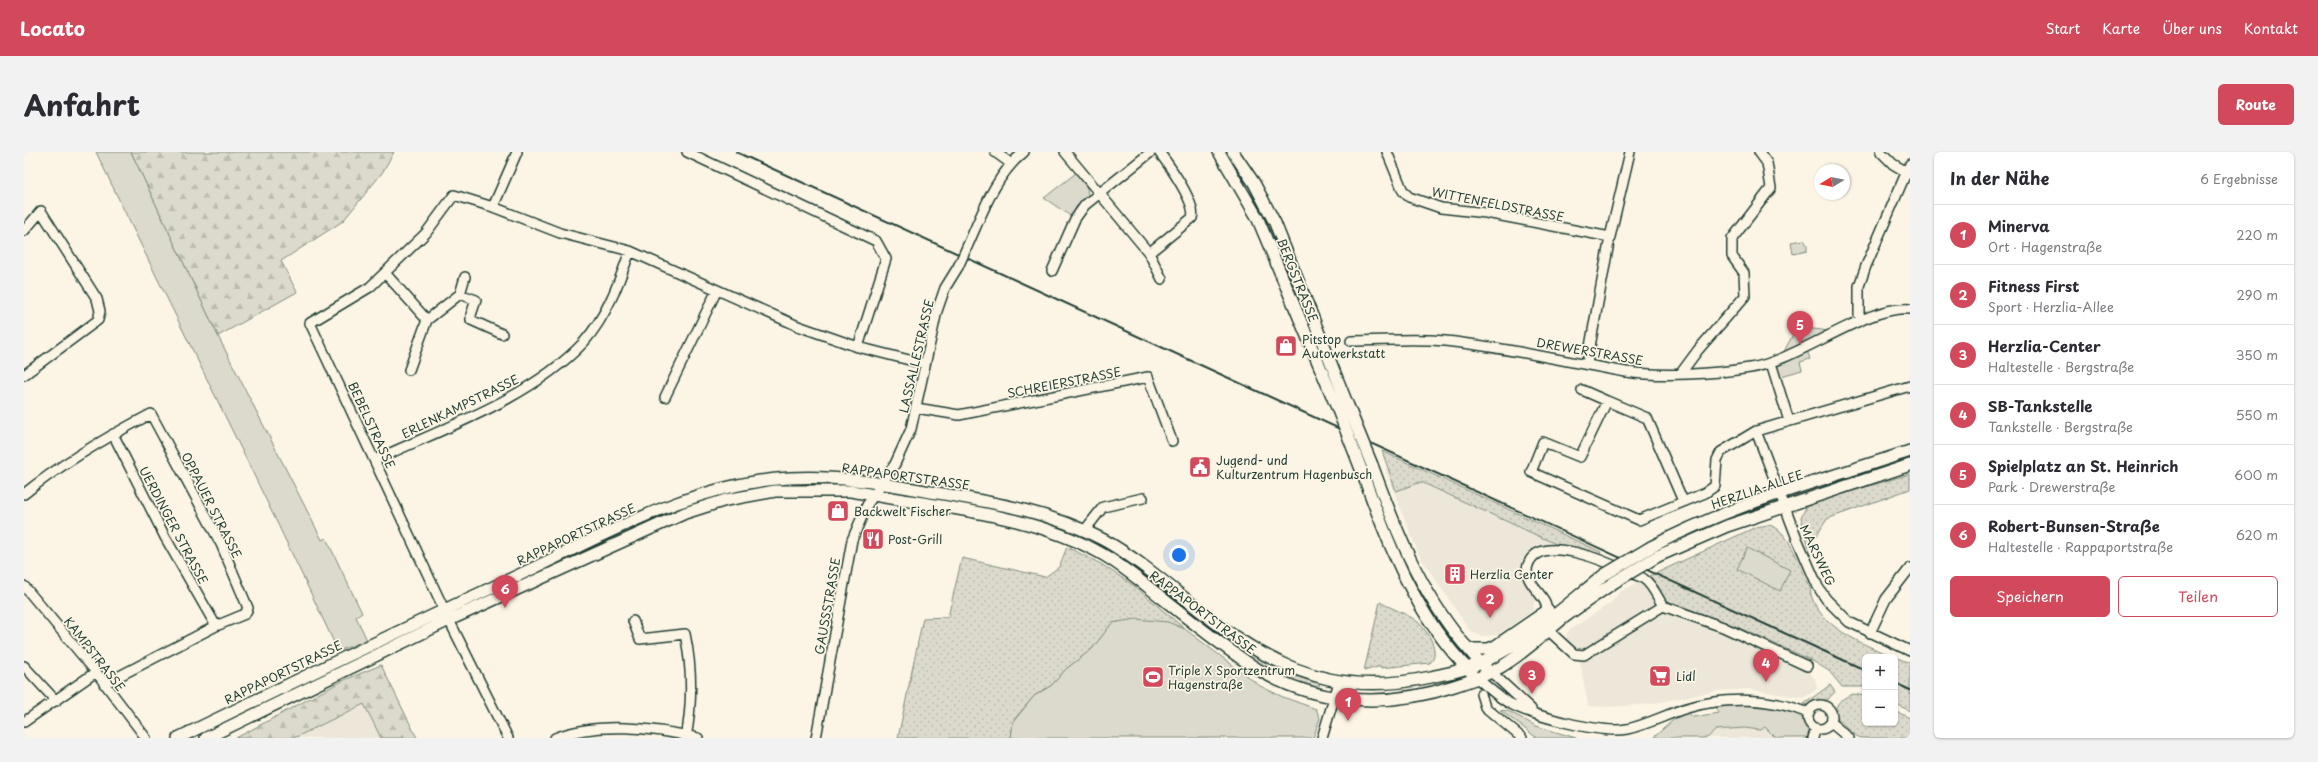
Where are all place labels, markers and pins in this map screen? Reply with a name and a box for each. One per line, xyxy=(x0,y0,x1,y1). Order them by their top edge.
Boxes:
pin: 5 xyxy=(1787,311,1813,344)
place label: Pitstop Autowerkstatt xyxy=(1302,330,1385,362)
shop icon: Pitstop Autowerkstatt xyxy=(1273,333,1299,359)
place label: Jugend- und Kulturzentrum Hagenbusch xyxy=(1216,451,1372,483)
public building icon: Jugend- und Kulturzentrum Hagenbusch xyxy=(1187,454,1213,480)
shop icon: Backwelt Fischer xyxy=(825,498,851,524)
place label: Backwelt Fischer xyxy=(854,502,951,520)
restaurant icon: Post-Grill xyxy=(860,526,886,552)
place label: Post-Grill xyxy=(888,530,942,548)
building icon: Herzlia Center xyxy=(1442,561,1468,587)
place label: Herzlia Center xyxy=(1470,565,1554,583)
pin: 6 xyxy=(492,575,518,608)
pin: 2 xyxy=(1477,585,1503,618)
pin: 4 xyxy=(1753,649,1779,682)
place label: Triple X Sportzentrum Hagenstraße xyxy=(1168,661,1295,693)
pin: 3 xyxy=(1519,661,1545,694)
supermarket icon: Lidl xyxy=(1647,663,1673,689)
sports icon: Triple X Sportzentrum Hagenstraße xyxy=(1140,664,1166,690)
place label: Lidl xyxy=(1676,667,1696,685)
pin: 1 xyxy=(1335,688,1361,721)

